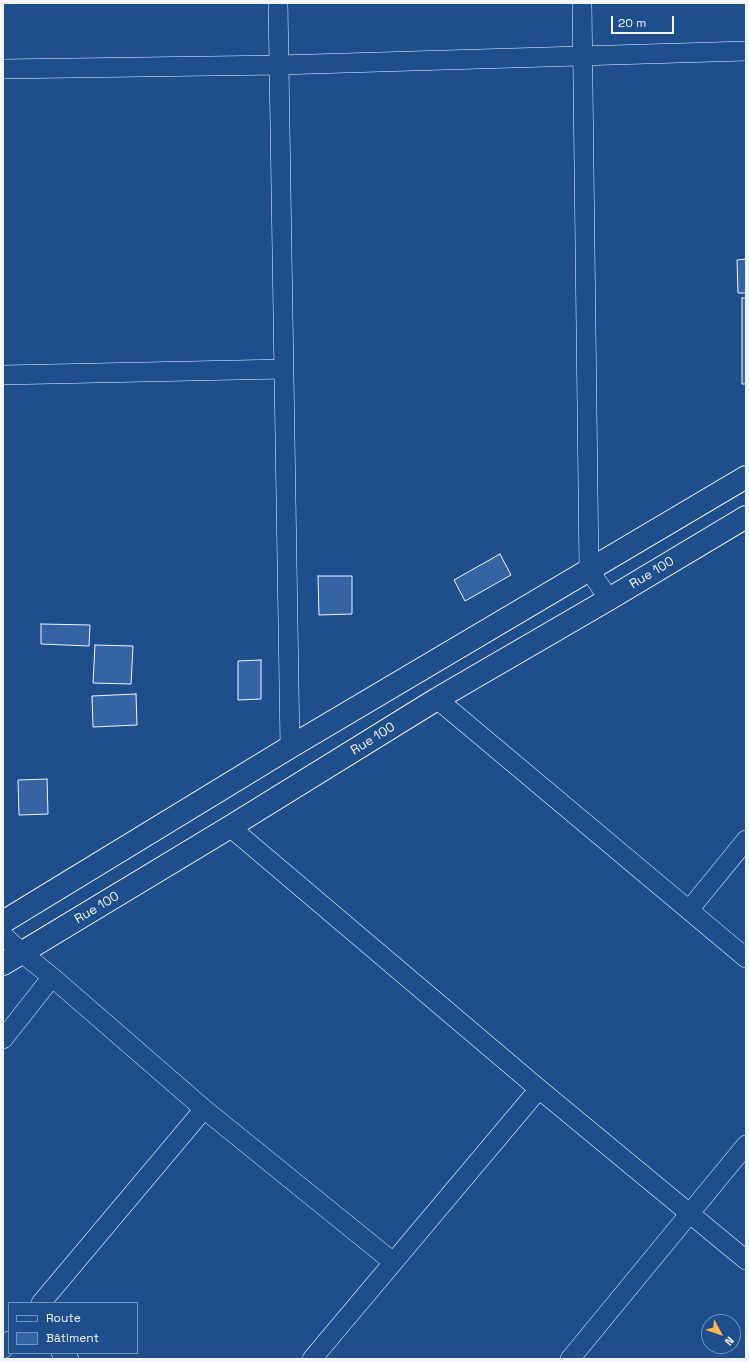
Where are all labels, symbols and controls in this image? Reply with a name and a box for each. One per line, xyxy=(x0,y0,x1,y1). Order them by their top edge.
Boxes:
scale bar xyxy=(613,8,676,34)
text: 20 m xyxy=(618,15,646,31)
street label: Rue 100 xyxy=(627,554,677,592)
street label: Rue 100 xyxy=(348,719,398,759)
street label: Rue 100 xyxy=(72,889,122,927)
legend xyxy=(8,1302,138,1354)
text: Route xyxy=(46,1310,81,1326)
north arrow xyxy=(701,1314,741,1354)
text: Bâtiment xyxy=(46,1330,99,1346)
text: N xyxy=(722,1334,737,1348)

